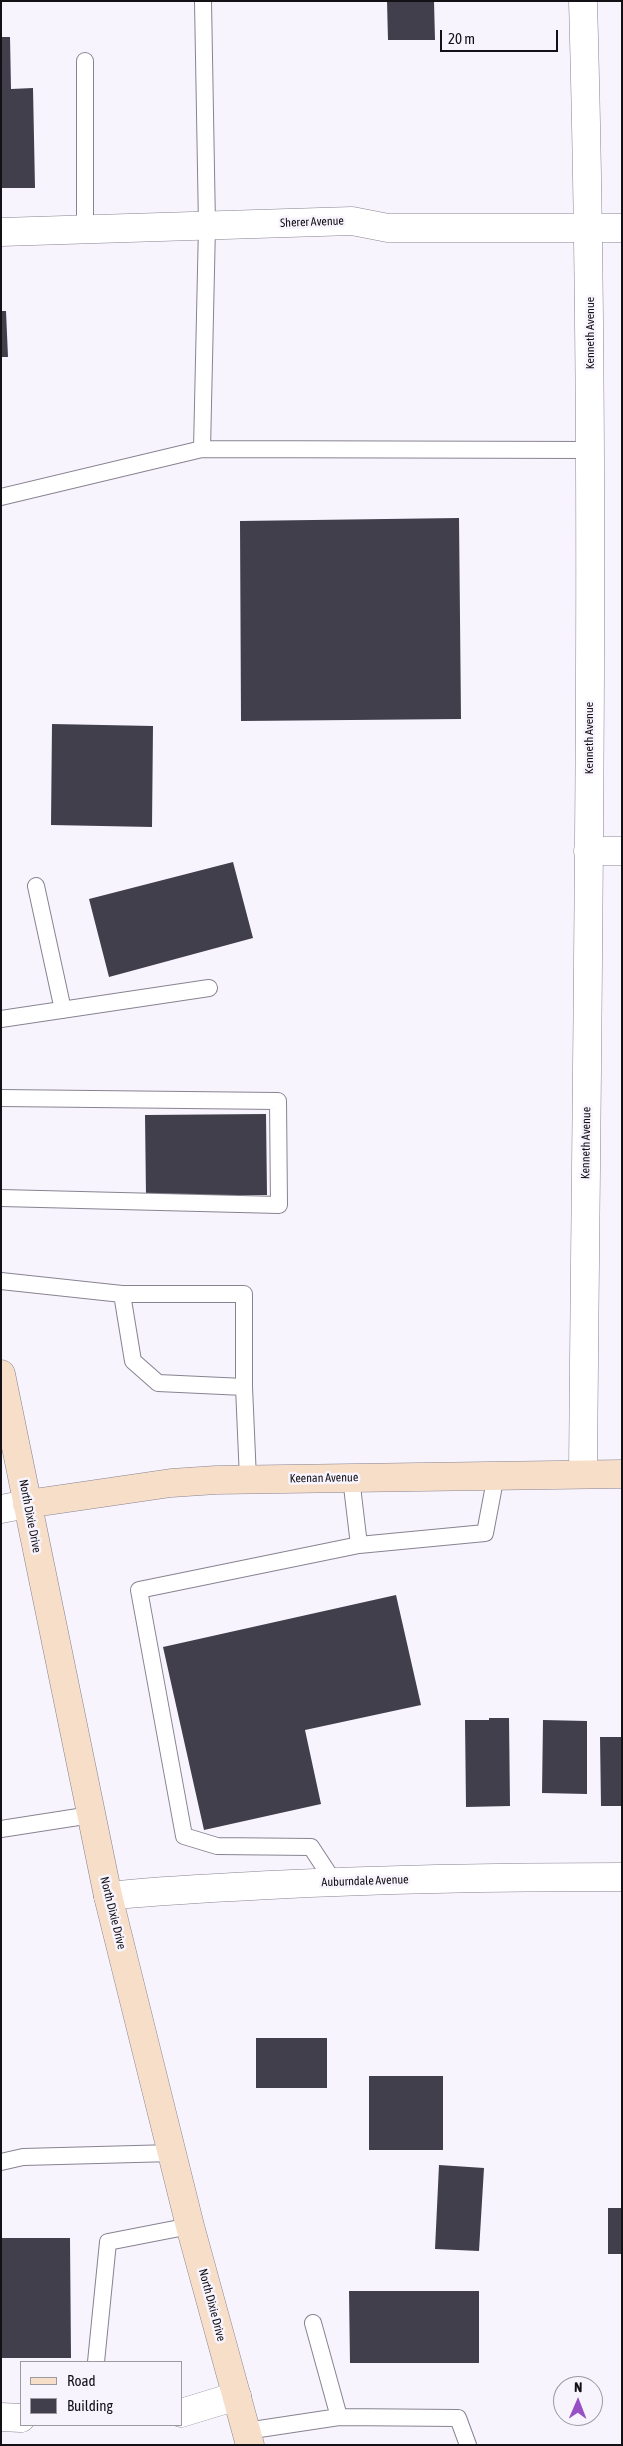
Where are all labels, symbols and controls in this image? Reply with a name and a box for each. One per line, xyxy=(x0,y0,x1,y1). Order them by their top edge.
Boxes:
scale bar xyxy=(443,20,560,52)
text: 20 m xyxy=(448,30,475,47)
street label: Sherer Avenue xyxy=(280,214,344,230)
street label: Kenneth Avenue xyxy=(583,297,597,369)
street label: Kenneth Avenue xyxy=(582,702,596,774)
street label: Kenneth Avenue xyxy=(578,1107,594,1179)
street label: Keenan Avenue xyxy=(290,1470,358,1486)
street label: North Dixie Drive xyxy=(16,1478,44,1554)
street label: Auburndale Avenue xyxy=(321,1872,409,1890)
street label: North Dixie Drive xyxy=(97,1875,129,1951)
street label: North Dixie Drive xyxy=(195,2267,229,2343)
legend xyxy=(20,2361,182,2426)
text: Road xyxy=(67,2372,96,2389)
north arrow xyxy=(553,2376,603,2426)
text: N xyxy=(574,2379,583,2395)
text: Building xyxy=(67,2397,113,2414)

